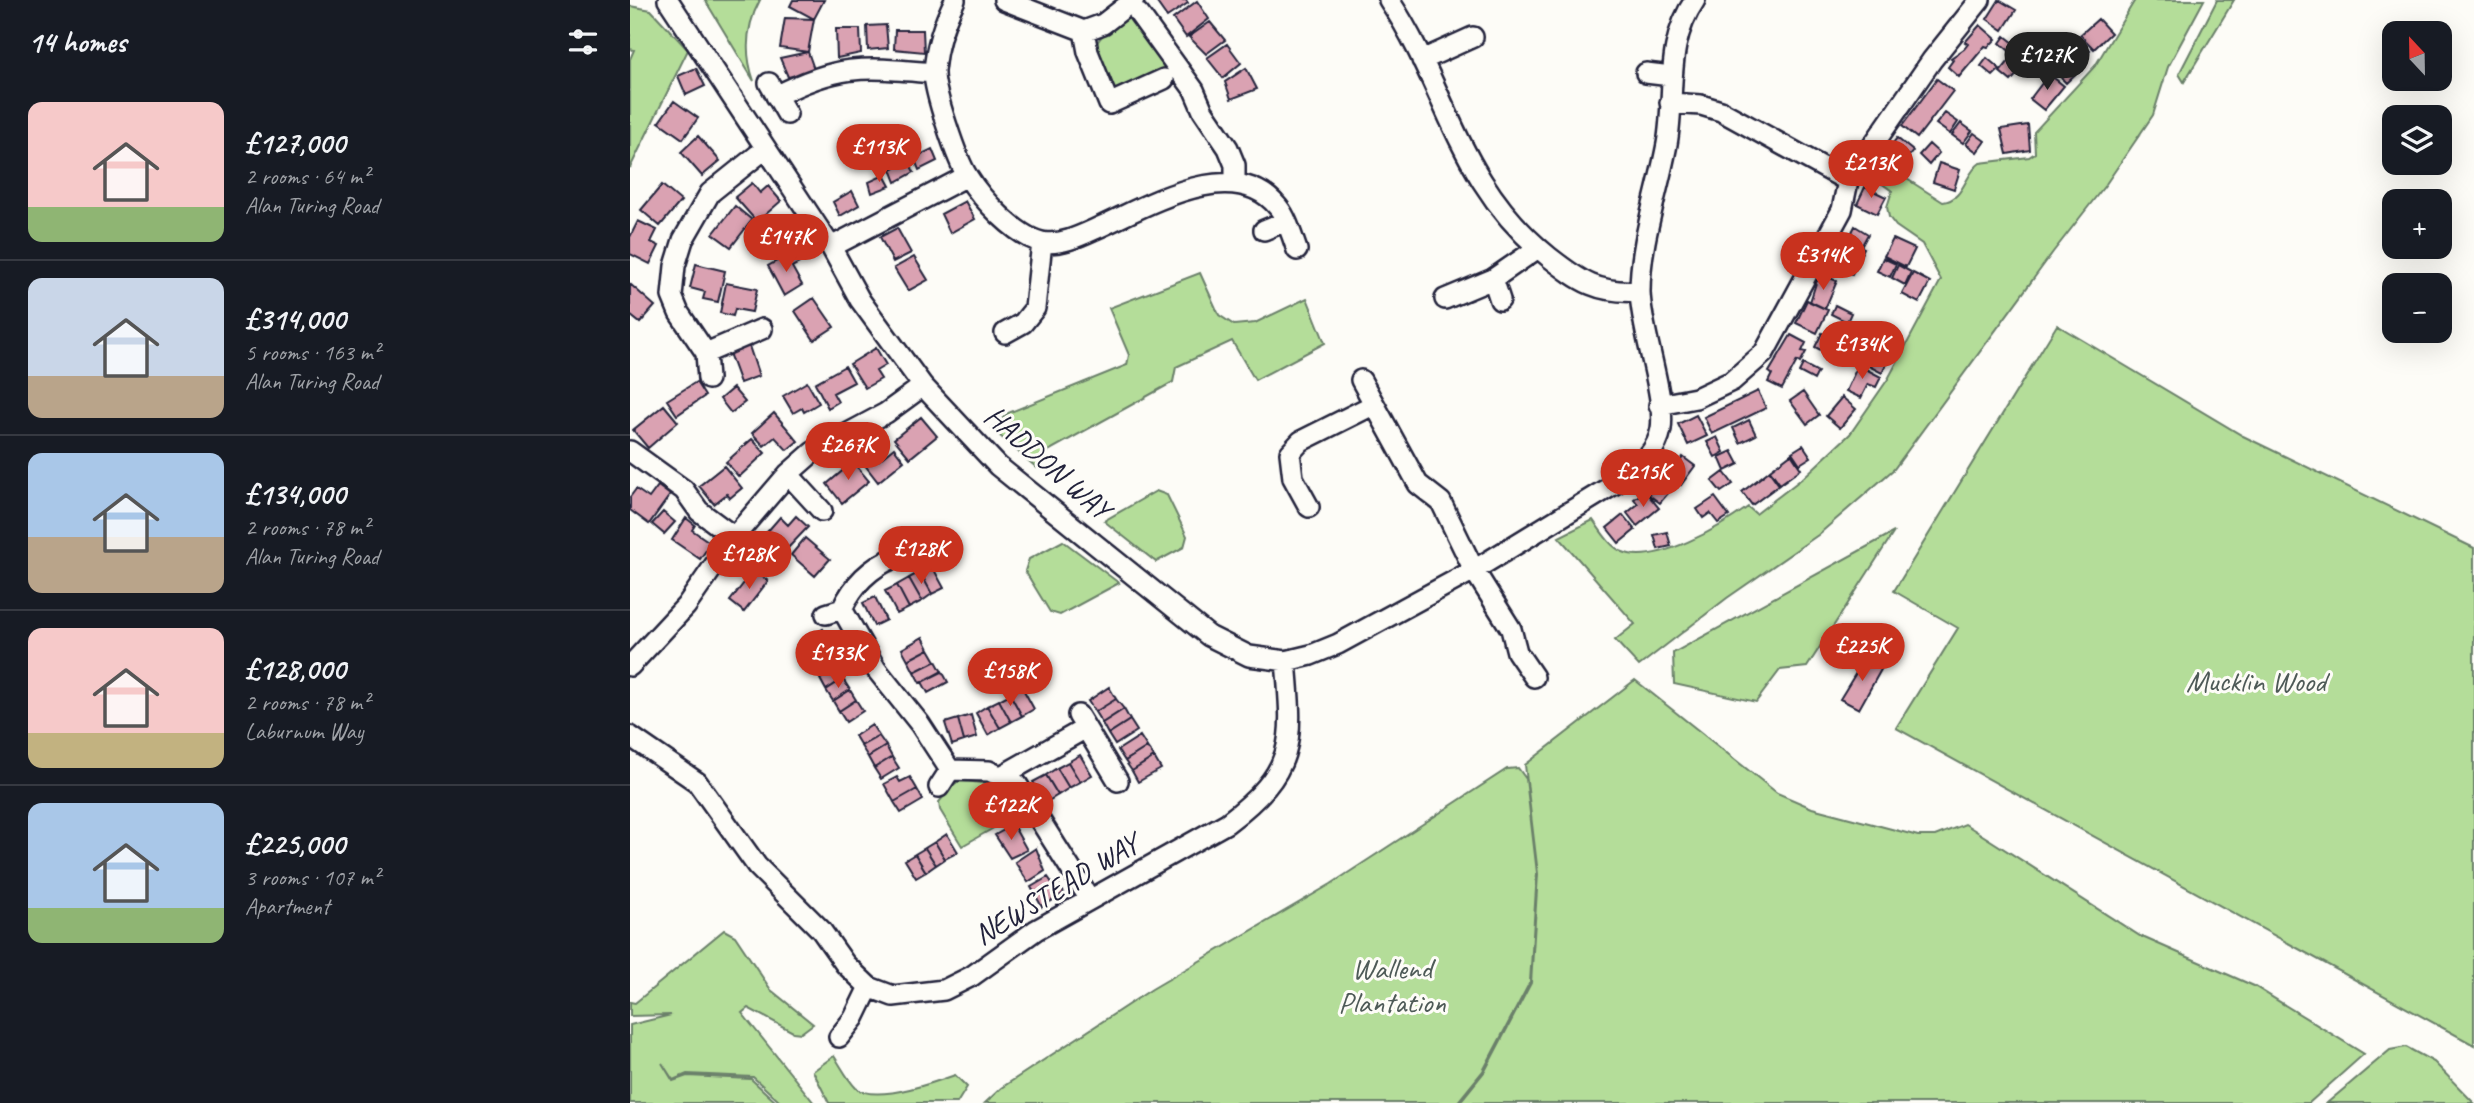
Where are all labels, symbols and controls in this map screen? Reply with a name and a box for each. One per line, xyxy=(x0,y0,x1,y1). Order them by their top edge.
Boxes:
north arrow xyxy=(2382,21,2452,91)
map controls xyxy=(2382,21,2452,343)
text: 14 homes xyxy=(28,23,126,61)
icon: filters xyxy=(564,23,602,61)
pin: £127K xyxy=(1998,32,2096,92)
text: £127K xyxy=(2021,40,2074,69)
button: layers xyxy=(2382,105,2452,175)
text: £127,000 xyxy=(245,124,345,162)
pin: £113K xyxy=(830,124,928,184)
icon: home xyxy=(84,130,168,214)
text: £113K xyxy=(852,132,906,161)
pin: £213K xyxy=(1822,140,1920,200)
text: £213K xyxy=(1844,148,1898,177)
text: 2 rooms · 64 m² xyxy=(245,162,369,191)
button: + xyxy=(2382,189,2452,259)
text: Alan Turing Road xyxy=(245,191,379,220)
pin: £147K xyxy=(737,215,835,274)
text: £147K xyxy=(760,222,813,251)
pin: £314K xyxy=(1774,232,1872,292)
text: £314K xyxy=(1796,240,1850,269)
button: − xyxy=(2382,273,2452,343)
text: £314,000 xyxy=(245,300,345,338)
icon: home xyxy=(84,306,168,390)
pin: £134K xyxy=(1813,322,1911,381)
text: £134K xyxy=(1835,329,1889,358)
text: 5 rooms · 163 m² xyxy=(245,338,380,367)
text: Alan Turing Road xyxy=(245,367,379,396)
street label: HADDON WAY xyxy=(977,397,1122,530)
pin: £267K xyxy=(799,422,897,482)
text: £267K xyxy=(821,430,875,459)
pin: £215K xyxy=(1594,449,1692,509)
text: £215K xyxy=(1617,457,1669,486)
text: £134,000 xyxy=(245,475,345,513)
icon: home xyxy=(84,481,168,565)
text: 2 rooms · 78 m² xyxy=(245,513,369,542)
pin: £128K xyxy=(872,526,970,586)
pin: £128K xyxy=(700,532,798,591)
text: £128K xyxy=(894,534,948,563)
text: £128K xyxy=(722,539,776,568)
text: Alan Turing Road xyxy=(245,542,379,571)
pin: £225K xyxy=(1813,624,1911,683)
pin: £133K xyxy=(789,630,887,690)
text: £225K xyxy=(1836,631,1888,660)
text: £133K xyxy=(811,638,865,667)
pin: £158K xyxy=(961,648,1059,708)
text: £128,000 xyxy=(245,650,345,688)
icon: home xyxy=(84,656,168,740)
text: £158K xyxy=(984,656,1036,685)
park label: Mucklin Wood xyxy=(2186,662,2330,700)
text: 2 rooms · 78 m² xyxy=(245,688,369,717)
text: Laburnum Way xyxy=(245,717,363,746)
pin: £122K xyxy=(962,782,1060,842)
text: £122K xyxy=(984,790,1038,819)
street label: NEWSTEAD WAY xyxy=(967,822,1150,953)
text: £225,000 xyxy=(245,825,345,863)
icon: home xyxy=(84,831,168,915)
text: 3 rooms · 107 m² xyxy=(245,863,380,892)
text: Apartment xyxy=(245,892,330,921)
park label: Wallend Plantation xyxy=(1338,949,1446,1021)

